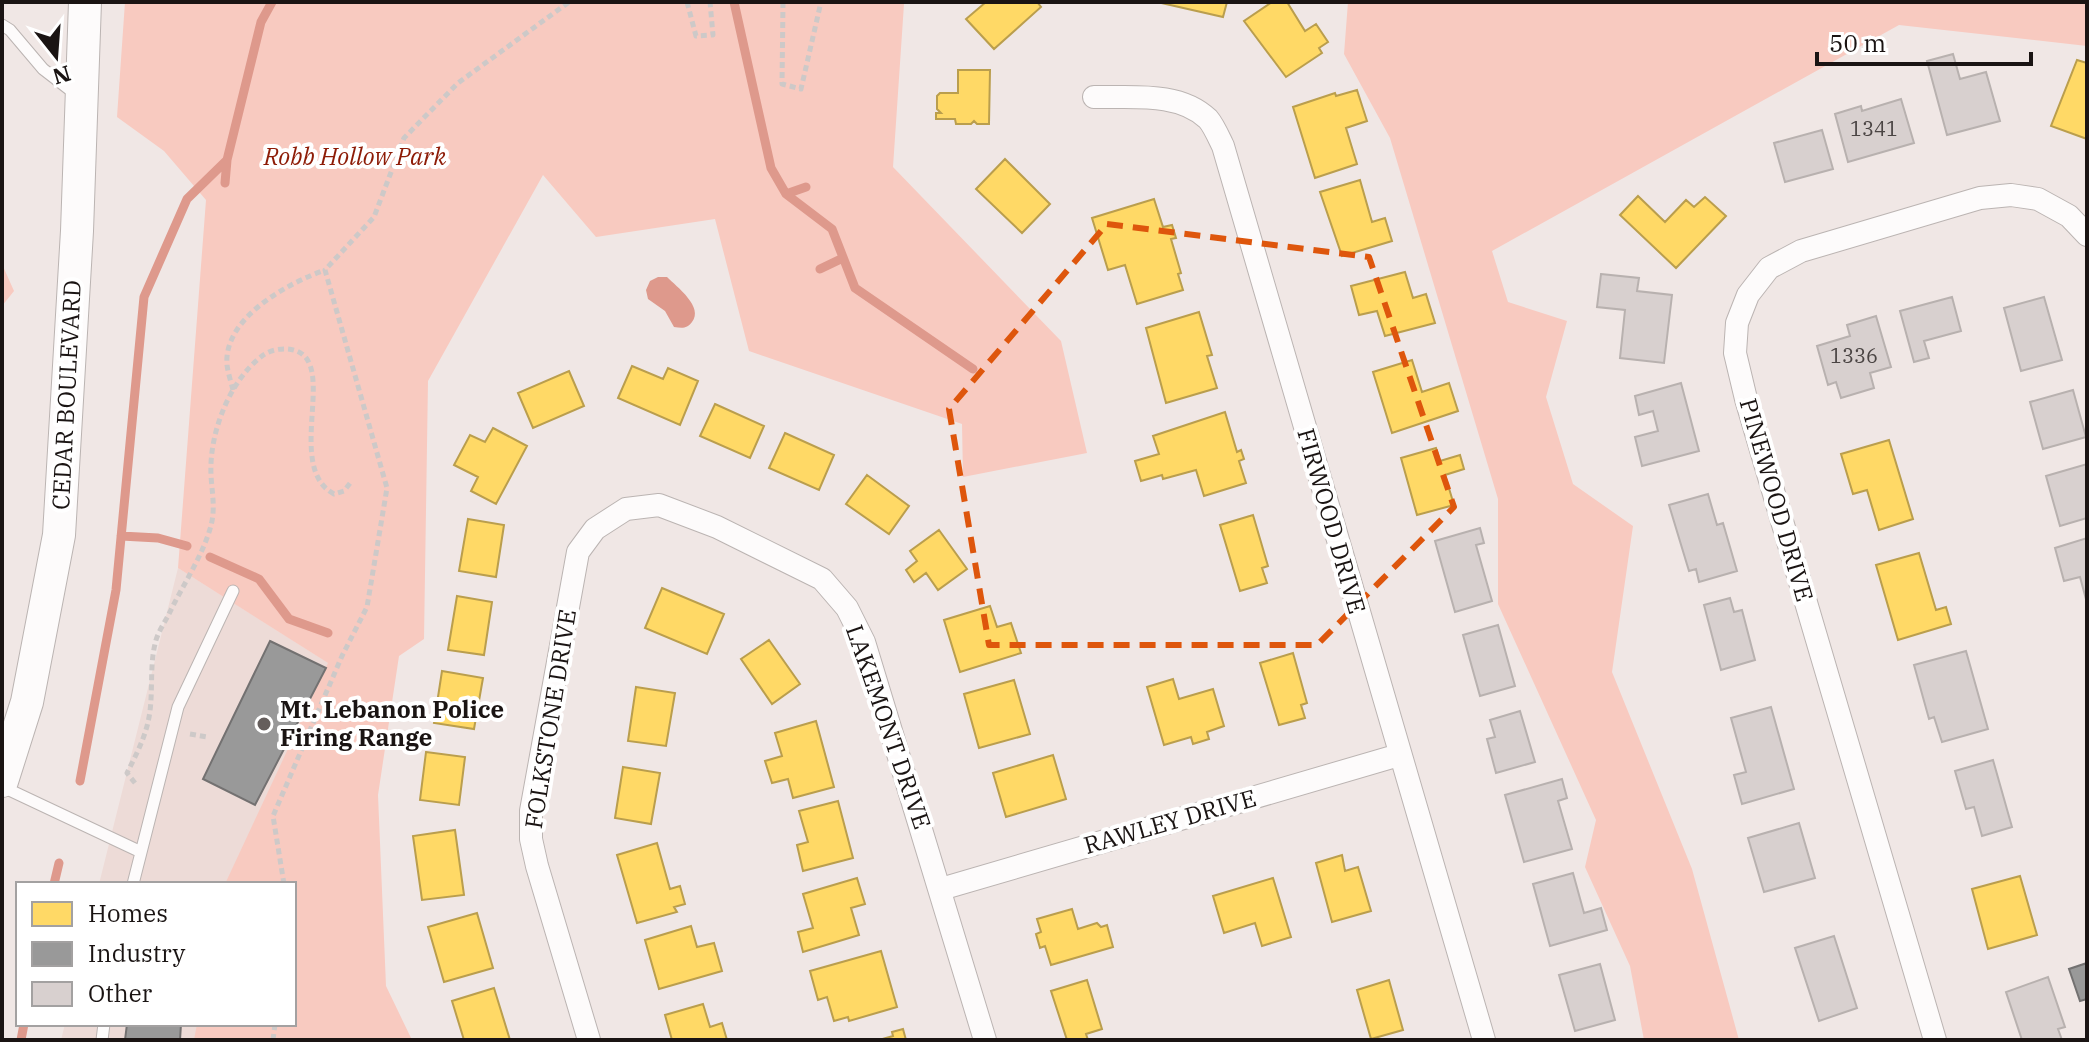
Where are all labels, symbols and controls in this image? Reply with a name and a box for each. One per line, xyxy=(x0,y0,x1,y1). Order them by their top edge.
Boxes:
north arrow xyxy=(16,16,96,96)
scale bar xyxy=(1817,16,2031,66)
text: 50 m xyxy=(1829,27,1886,59)
text: N xyxy=(49,59,75,92)
house number: 1341 xyxy=(1850,115,1898,142)
park label: Robb Hollow Park xyxy=(263,140,447,172)
street label: CEDAR BOULEVARD xyxy=(44,279,88,511)
house number: 1336 xyxy=(1830,342,1878,369)
street label: PINEWOOD DRIVE xyxy=(1733,394,1821,605)
street label: FIRWOOD DRIVE xyxy=(1290,424,1374,617)
street label: FOLKSTONE DRIVE xyxy=(517,607,583,831)
street label: LAKEMONT DRIVE xyxy=(839,620,939,833)
place label: Mt. Lebanon Police Firing Range xyxy=(280,693,504,753)
marker: Mt. Lebanon Police Firing Range xyxy=(255,715,273,733)
street label: RAWLEY DRIVE xyxy=(1080,781,1260,861)
legend xyxy=(16,882,296,1026)
text: Homes xyxy=(88,897,168,929)
text: Industry xyxy=(88,937,185,969)
text: Other xyxy=(88,977,152,1009)

